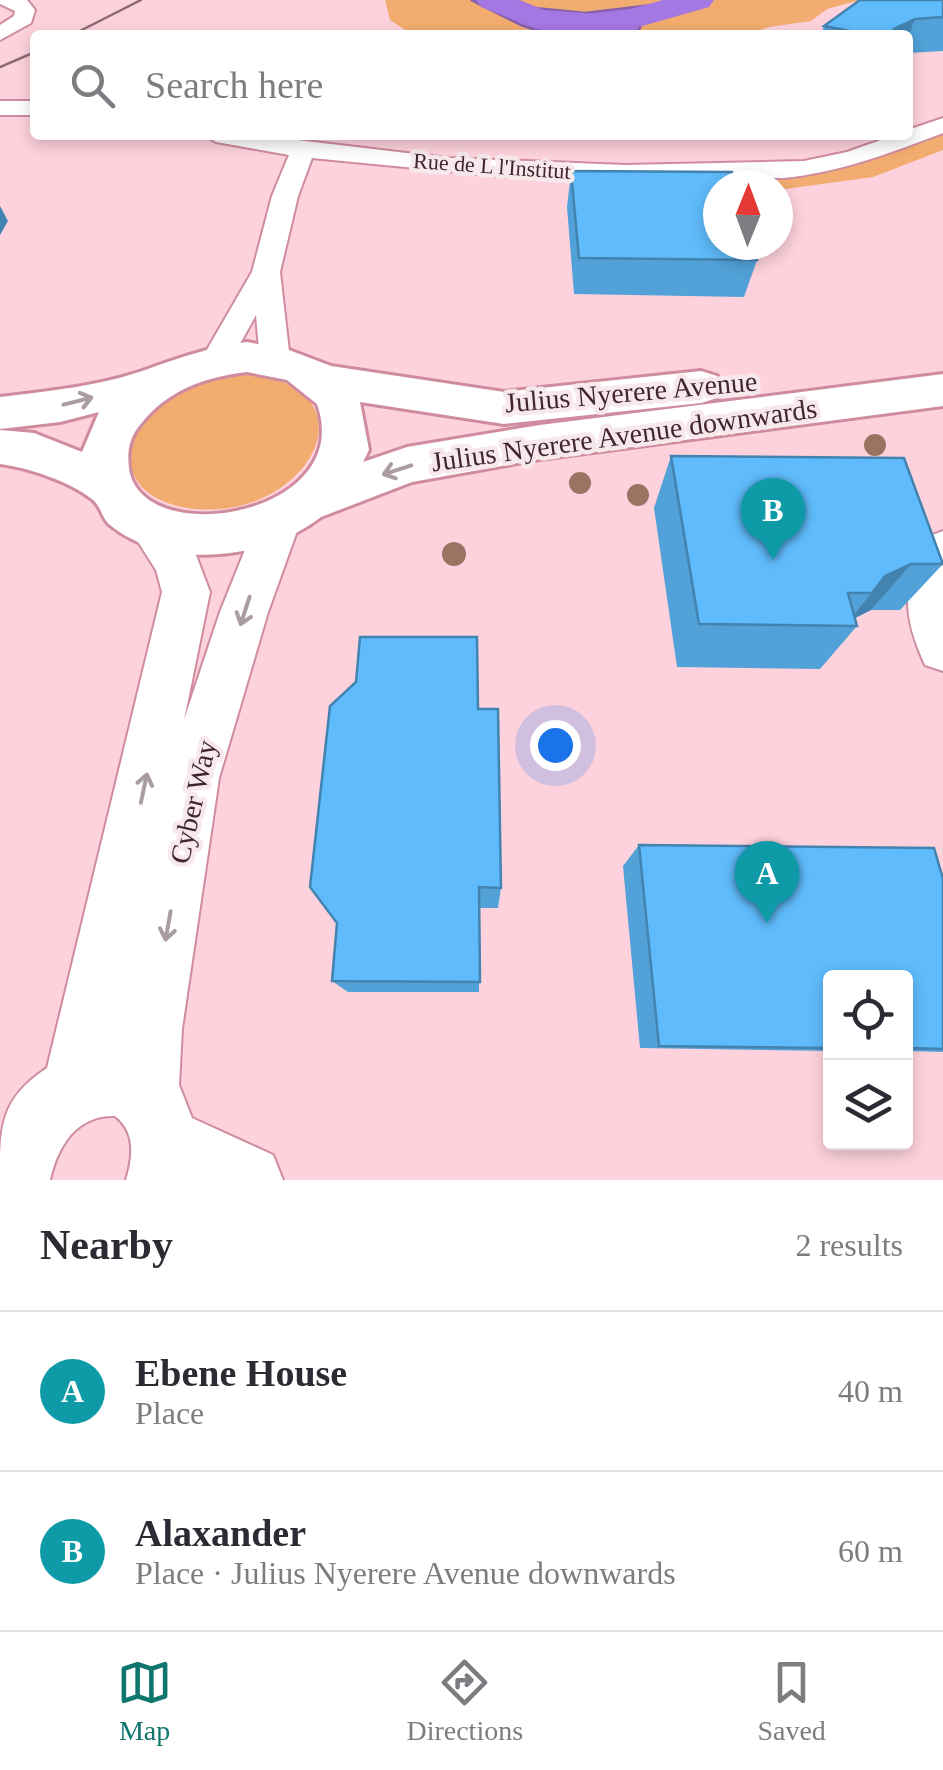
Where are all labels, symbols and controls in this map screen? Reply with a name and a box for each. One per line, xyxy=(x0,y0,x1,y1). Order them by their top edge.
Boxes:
search box xyxy=(30,30,913,140)
icon: search xyxy=(65,58,120,113)
text: Search here xyxy=(145,64,323,106)
street label: Rue de L l'Institut xyxy=(412,148,572,184)
north arrow xyxy=(703,170,793,260)
street label: Julius Nyerere Avenue xyxy=(504,366,758,418)
one-way arrow xyxy=(62,391,93,410)
street label: Julius Nyerere Avenue downwards xyxy=(429,393,819,477)
one-way arrow xyxy=(381,462,413,480)
pin: B xyxy=(740,478,806,560)
one-way arrow xyxy=(235,595,253,626)
your location xyxy=(530,720,581,771)
street label: Cyber Way xyxy=(164,737,222,867)
one-way arrow xyxy=(136,773,154,805)
pin: A xyxy=(734,840,800,923)
one-way arrow xyxy=(158,910,177,942)
map controls xyxy=(823,970,913,1150)
button: locate xyxy=(823,970,913,1060)
button: layers xyxy=(823,1060,913,1150)
text: Nearby xyxy=(40,1222,173,1268)
text: 2 results xyxy=(795,1227,903,1263)
text: Ebene House xyxy=(135,1352,347,1394)
text: A xyxy=(61,1373,84,1409)
text: 40 m xyxy=(838,1373,903,1409)
text: Place xyxy=(135,1395,204,1431)
text: Alaxander xyxy=(135,1512,306,1554)
text: B xyxy=(62,1533,83,1569)
text: 60 m xyxy=(838,1533,903,1569)
text: Place · Julius Nyerere Avenue downwards xyxy=(135,1555,676,1591)
tab: Map xyxy=(117,1655,172,1747)
tab: Directions xyxy=(406,1655,523,1747)
tab: Saved xyxy=(757,1655,826,1747)

